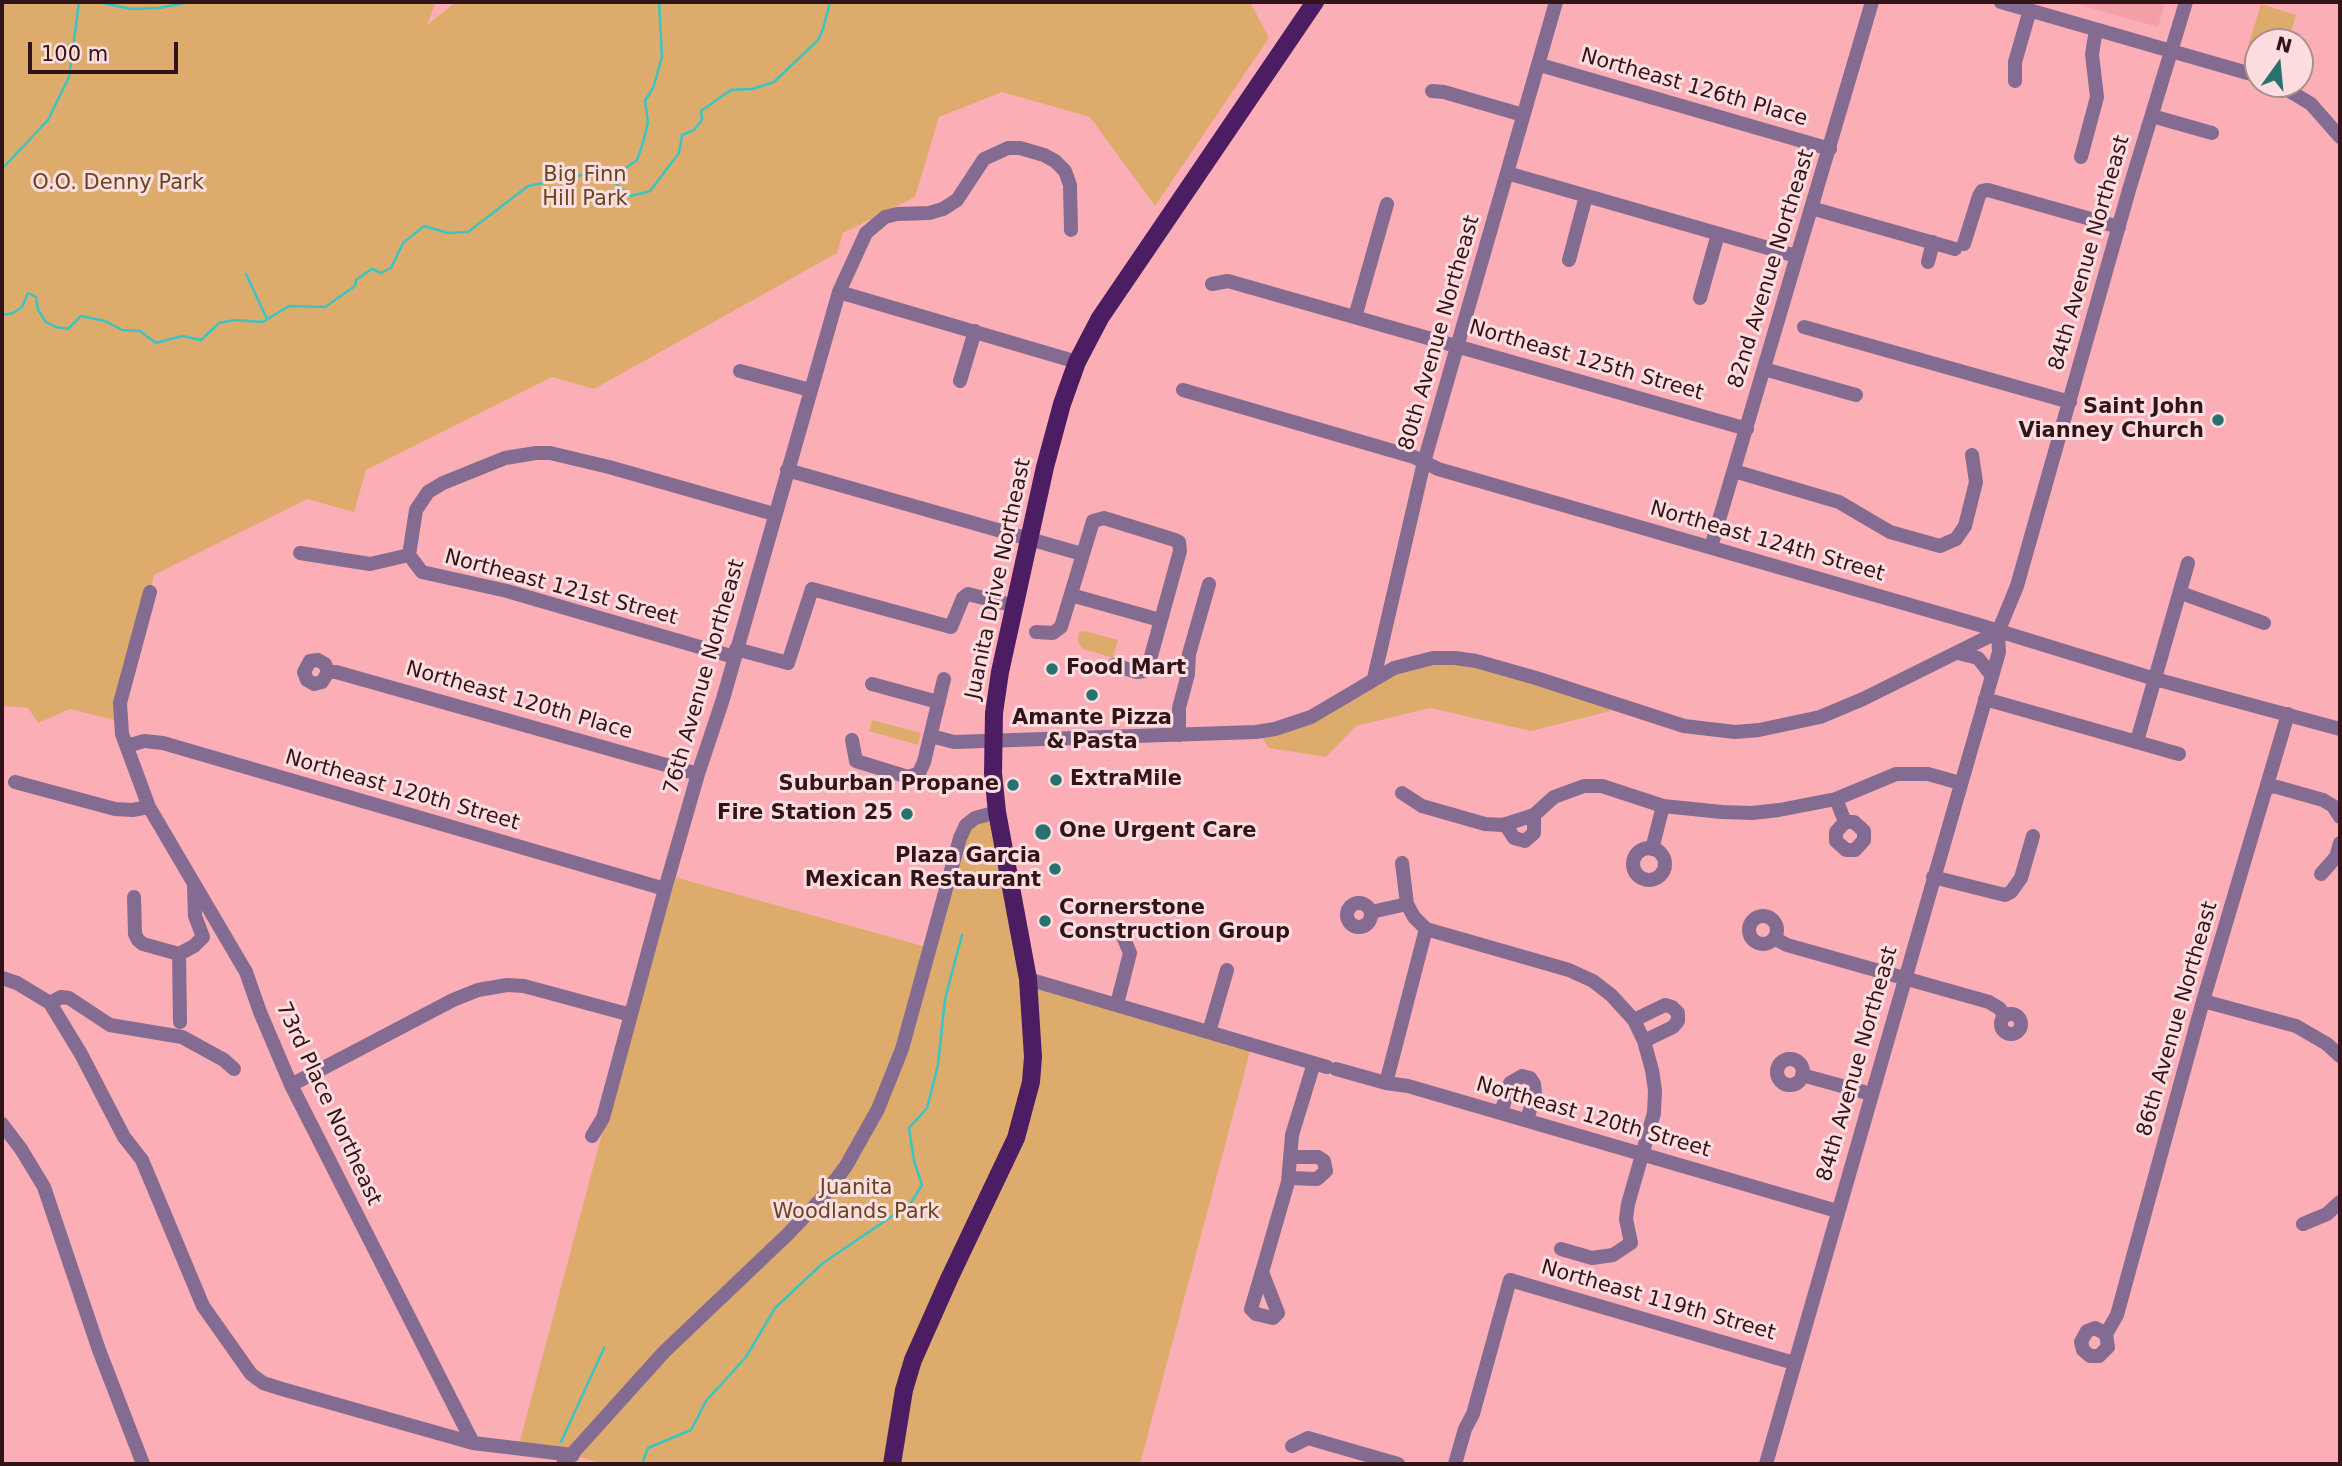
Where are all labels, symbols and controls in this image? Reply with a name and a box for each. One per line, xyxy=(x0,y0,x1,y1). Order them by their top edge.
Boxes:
scale bar xyxy=(32,28,182,72)
north arrow xyxy=(2244,28,2314,98)
text: N xyxy=(2273,32,2294,57)
text: 100 m xyxy=(41,42,108,66)
street label: Northeast 126th Place xyxy=(1578,44,1810,132)
street label: 84th Avenue Northeast xyxy=(2044,133,2136,373)
street label: 82nd Avenue Northeast xyxy=(1724,147,1820,391)
park label: Big Finn Hill Park xyxy=(542,163,628,213)
park label: O.O. Denny Park xyxy=(32,171,204,197)
street label: 80th Avenue Northeast xyxy=(1394,213,1486,453)
street label: Northeast 125th Street xyxy=(1466,315,1706,407)
place label: Saint John Vianney Church xyxy=(2019,395,2204,445)
marker: Saint John Vianney Church xyxy=(2210,412,2226,428)
street label: Juanita Drive Northeast xyxy=(961,456,1037,702)
street label: Northeast 124th Street xyxy=(1647,496,1887,588)
street label: Northeast 121st Street xyxy=(442,545,680,631)
street label: 76th Avenue Northeast xyxy=(659,557,751,797)
place label: Food Mart xyxy=(1066,656,1186,682)
street label: Northeast 120th Place xyxy=(403,657,635,745)
marker: Food Mart xyxy=(1044,661,1060,677)
marker: Amante Pizza & Pasta xyxy=(1084,687,1100,703)
place label: Amante Pizza & Pasta xyxy=(1012,706,1172,756)
street label: Northeast 120th Street xyxy=(282,745,522,837)
place label: ExtraMile xyxy=(1070,767,1182,793)
place label: Suburban Propane xyxy=(779,772,999,798)
marker: ExtraMile xyxy=(1048,772,1064,788)
marker: Suburban Propane xyxy=(1005,777,1021,793)
place label: Fire Station 25 xyxy=(717,801,893,827)
marker: Fire Station 25 xyxy=(899,806,915,822)
place label: One Urgent Care xyxy=(1059,819,1257,845)
marker: One Urgent Care xyxy=(1033,822,1053,842)
place label: Plaza Garcia Mexican Restaurant xyxy=(805,844,1041,894)
marker: Plaza Garcia Mexican Restaurant xyxy=(1047,861,1063,877)
place label: Cornerstone Construction Group xyxy=(1059,896,1290,946)
street label: 86th Avenue Northeast xyxy=(2132,899,2224,1139)
marker: Cornerstone Construction Group xyxy=(1037,913,1053,929)
street label: 84th Avenue Northeast xyxy=(1812,944,1904,1184)
street label: 73rd Place Northeast xyxy=(270,998,386,1210)
street label: Northeast 120th Street xyxy=(1473,1072,1713,1164)
park label: Juanita Woodlands Park xyxy=(773,1176,939,1226)
street label: Northeast 119th Street xyxy=(1538,1255,1778,1347)

